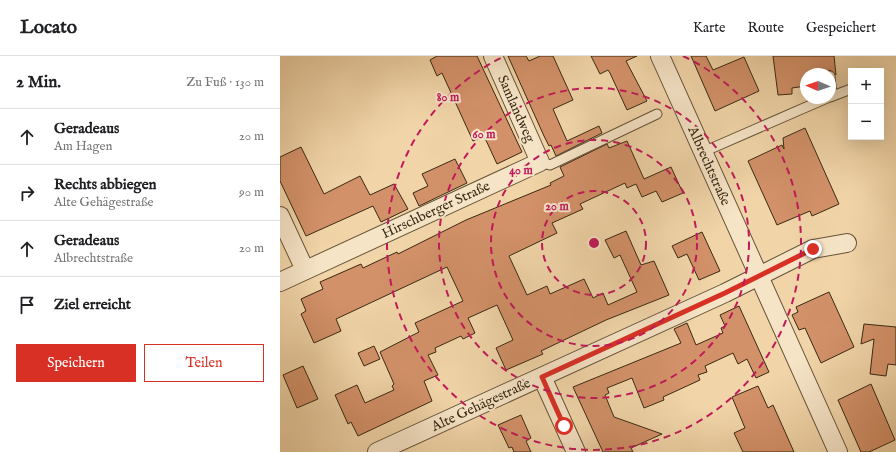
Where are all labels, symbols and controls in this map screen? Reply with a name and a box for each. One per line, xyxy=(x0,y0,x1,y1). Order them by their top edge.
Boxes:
text: Locato xyxy=(20,16,77,40)
text: Karte xyxy=(693,19,725,37)
text: Route xyxy=(747,19,784,37)
text: Gespeichert xyxy=(806,19,876,37)
north arrow xyxy=(800,68,836,104)
map controls xyxy=(848,68,884,140)
button: + xyxy=(848,68,884,104)
text: 2 Min. xyxy=(16,72,61,93)
street label: Samlandweg xyxy=(493,73,539,146)
text: Zu Fuß · 130 m xyxy=(186,74,264,91)
text: 80 m xyxy=(437,90,460,105)
button: − xyxy=(848,104,884,140)
text: Geradeaus xyxy=(54,119,119,138)
street label: Albrechtstraße xyxy=(683,123,735,209)
icon: ahead xyxy=(16,126,38,148)
text: 60 m xyxy=(473,127,496,142)
text: 20 m xyxy=(239,128,264,145)
text: Am Hagen xyxy=(54,138,112,155)
text: 40 m xyxy=(509,163,534,178)
text: Rechts abbiegen xyxy=(54,175,157,194)
street label: Hirschberger Straße xyxy=(379,177,494,243)
icon: right xyxy=(16,182,38,204)
text: 90 m xyxy=(239,184,264,201)
text: Alte Gehägestraße xyxy=(54,194,154,211)
text: 20 m xyxy=(545,199,569,214)
text: Geradeaus xyxy=(54,231,119,250)
centre of rings xyxy=(587,236,601,250)
icon: ahead xyxy=(16,238,38,260)
text: 20 m xyxy=(239,240,264,257)
route end xyxy=(804,240,822,258)
text: Albrechtstraße xyxy=(54,250,133,267)
icon: arrive xyxy=(16,294,38,316)
text: Ziel erreicht xyxy=(54,295,131,314)
button: Speichern xyxy=(16,344,136,382)
button: Teilen xyxy=(144,344,264,382)
street label: Alte Gehägestraße xyxy=(428,374,534,436)
route start xyxy=(555,417,573,435)

